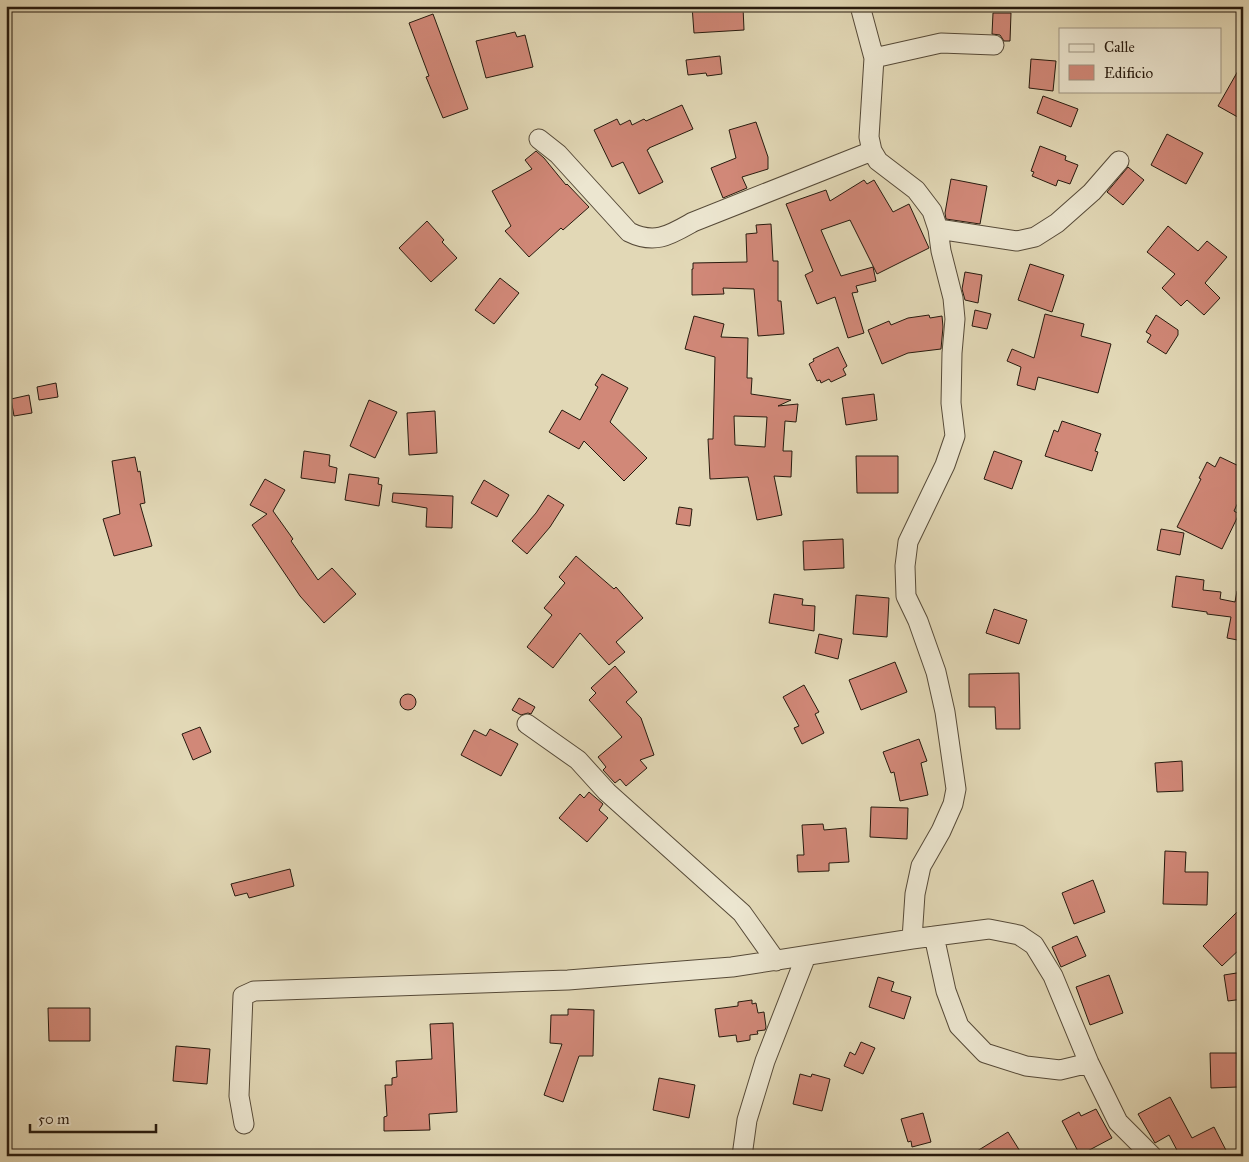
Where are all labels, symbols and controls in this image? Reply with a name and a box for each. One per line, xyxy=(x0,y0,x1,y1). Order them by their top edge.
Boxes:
legend xyxy=(1059,28,1222,92)
text: Calle xyxy=(1104,38,1135,56)
text: Edificio xyxy=(1104,64,1153,82)
scale bar xyxy=(30,1102,156,1134)
text: 50 m xyxy=(38,1110,70,1128)

